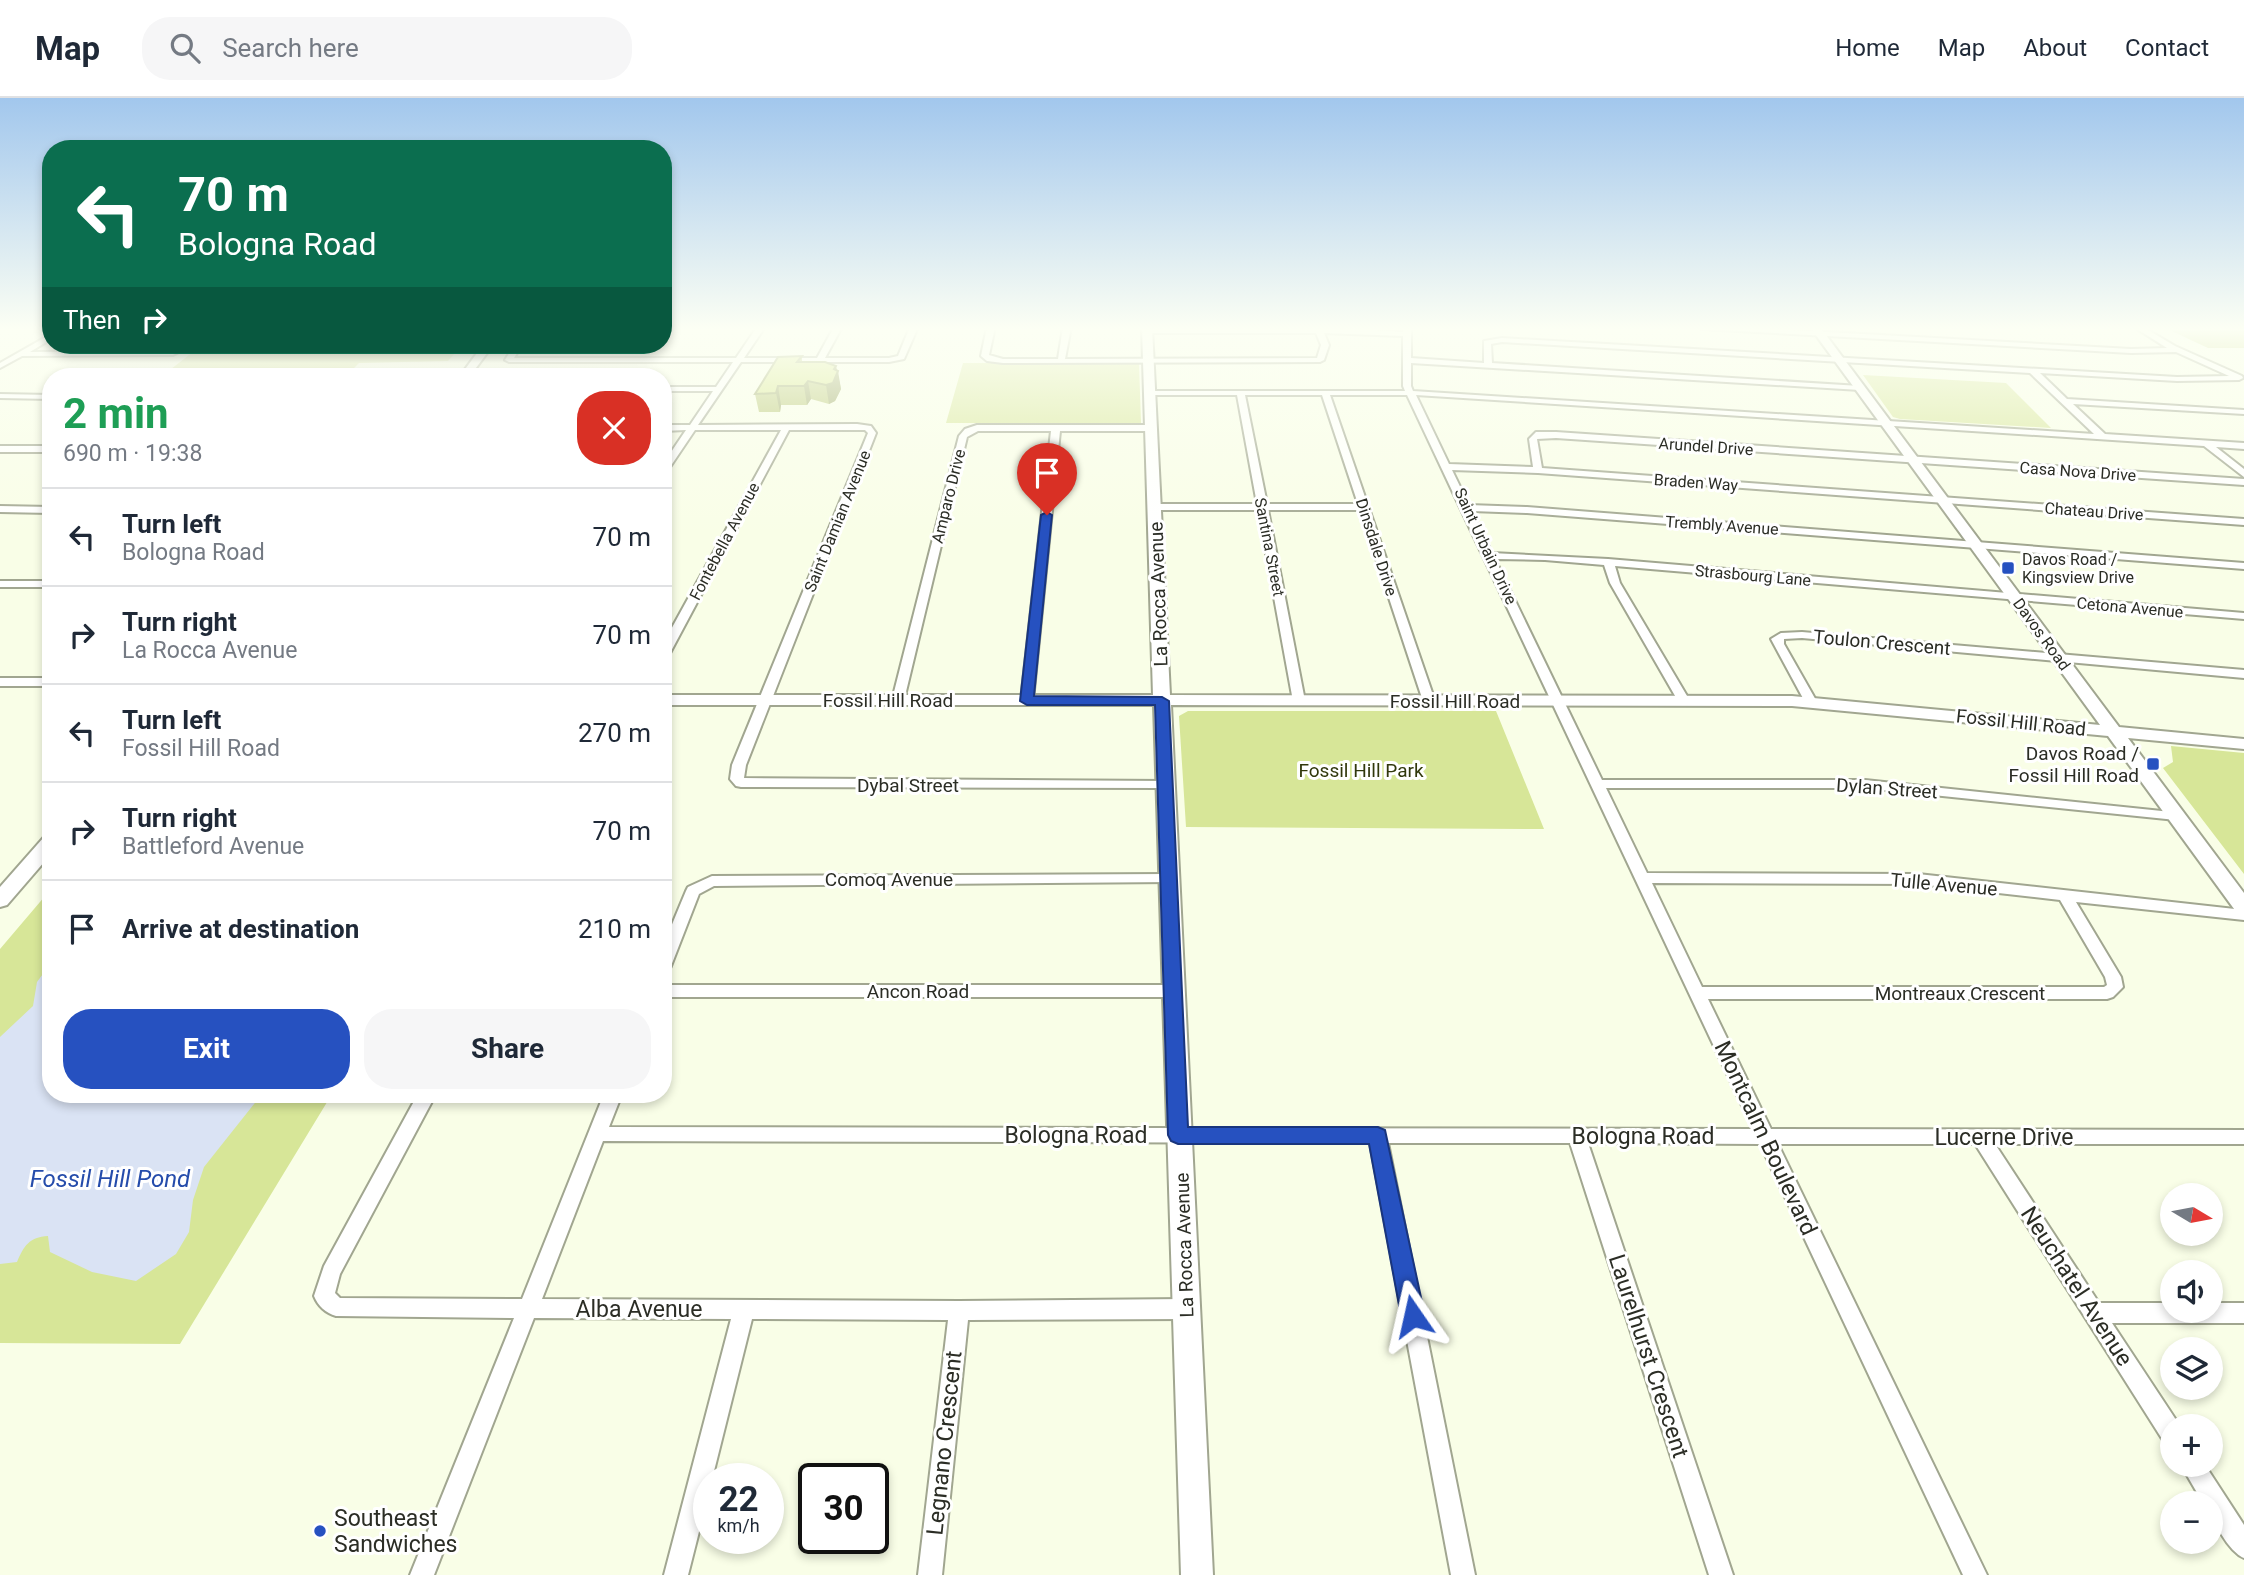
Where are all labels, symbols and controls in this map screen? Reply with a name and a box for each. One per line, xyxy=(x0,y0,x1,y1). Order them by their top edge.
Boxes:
search box xyxy=(142,17,632,80)
text: Map xyxy=(35,29,100,68)
icon: search xyxy=(166,29,204,67)
text: Search here xyxy=(222,33,359,63)
text: Home xyxy=(1835,34,1900,62)
text: Map xyxy=(1938,34,1985,62)
text: About xyxy=(2023,34,2087,62)
text: Contact xyxy=(2125,34,2209,62)
text: 70 m xyxy=(178,166,289,223)
icon: left xyxy=(63,168,154,259)
text: Bologna Road xyxy=(178,225,377,263)
icon: right xyxy=(135,301,173,339)
text: Then xyxy=(63,305,121,335)
text: 2 min xyxy=(63,389,169,438)
button: close xyxy=(577,391,651,465)
street label: Arundel Drive xyxy=(1658,434,1754,459)
text: 690 m · 19:38 xyxy=(63,440,202,467)
pin xyxy=(1017,443,1077,515)
street label: Amparo Drive xyxy=(928,447,969,545)
street label: Saint Damian Avenue xyxy=(800,448,875,595)
icon: arrive xyxy=(1028,454,1066,492)
street label: Casa Nova Drive xyxy=(2019,458,2137,485)
street label: Braden Way xyxy=(1653,470,1739,495)
street label: Fontebella Avenue xyxy=(685,479,763,603)
street label: Saint Urbain Drive xyxy=(1450,485,1521,607)
street label: Santina Street xyxy=(1251,496,1288,598)
street label: Dinsdale Drive xyxy=(1352,496,1401,598)
street label: Chateau Drive xyxy=(2044,499,2144,524)
text: Turn left xyxy=(122,509,221,539)
street label: Trembly Avenue xyxy=(1665,512,1779,539)
icon: left xyxy=(63,518,101,556)
street label: La Rocca Avenue xyxy=(1144,521,1173,667)
text: 70 m xyxy=(593,522,651,552)
text: Bologna Road xyxy=(122,539,265,566)
place label: Davos Road / Kingsview Drive xyxy=(2022,550,2134,587)
marker: Davos Road / Kingsview Drive xyxy=(2000,560,2016,576)
street label: Strasbourg Lane xyxy=(1694,561,1812,590)
street label: Cetona Avenue xyxy=(2076,593,2184,622)
street label: Davos Road xyxy=(2009,594,2074,674)
text: Turn right xyxy=(122,607,237,637)
icon: right xyxy=(63,616,101,654)
text: 70 m xyxy=(593,620,651,650)
street label: Toulon Crescent xyxy=(1812,625,1952,660)
text: La Rocca Avenue xyxy=(122,637,297,664)
street label: Fossil Hill Road xyxy=(823,689,953,712)
street label: Fossil Hill Road xyxy=(1390,690,1520,713)
street label: Fossil Hill Road xyxy=(1955,704,2087,741)
text: Turn left xyxy=(122,705,221,735)
icon: left xyxy=(63,714,101,752)
text: 270 m xyxy=(578,718,651,748)
text: Fossil Hill Road xyxy=(122,735,280,762)
place label: Davos Road / Fossil Hill Road xyxy=(2009,742,2139,787)
marker: Davos Road / Fossil Hill Road xyxy=(2145,756,2161,772)
park label: Fossil Hill Park xyxy=(1298,759,1424,782)
street label: Dylan Street xyxy=(1835,773,1939,804)
street label: Dybal Street xyxy=(857,774,959,797)
text: Turn right xyxy=(122,803,237,833)
icon: right xyxy=(63,812,101,850)
text: 70 m xyxy=(593,816,651,846)
text: Battleford Avenue xyxy=(122,833,304,860)
street label: Comoq Avenue xyxy=(825,868,953,891)
street label: Tulle Avenue xyxy=(1890,868,1998,901)
icon: arrive xyxy=(63,910,101,948)
text: Arrive at destination xyxy=(122,914,359,944)
text: 210 m xyxy=(578,914,651,944)
street label: Ancon Road xyxy=(867,980,969,1003)
street label: Montreaux Crescent xyxy=(1875,982,2045,1005)
button: Exit xyxy=(63,1009,350,1089)
button: Share xyxy=(364,1009,651,1089)
street label: Montcalm Boulevard xyxy=(1709,1037,1822,1240)
street label: Bologna Road xyxy=(1005,1122,1147,1149)
street label: Bologna Road xyxy=(1572,1123,1714,1150)
street label: Lucerne Drive xyxy=(1935,1124,2073,1151)
water label: Fossil Hill Pond xyxy=(30,1165,191,1193)
street label: La Rocca Avenue xyxy=(1170,1172,1199,1318)
north arrow xyxy=(2160,1183,2222,1246)
map controls xyxy=(2160,1183,2223,1554)
street label: Neuchatel Avenue xyxy=(2015,1201,2138,1371)
street label: Laurelhurst Crescent xyxy=(1603,1251,1694,1461)
button: sound xyxy=(2160,1260,2223,1323)
position arrow xyxy=(1376,1279,1450,1353)
street label: Alba Avenue xyxy=(576,1296,702,1323)
button: layers xyxy=(2160,1337,2223,1400)
street label: Legnano Crescent xyxy=(921,1349,968,1537)
button: + xyxy=(2160,1414,2223,1477)
speed limit sign: 30 xyxy=(798,1463,889,1554)
text: 22 xyxy=(718,1479,759,1520)
button: − xyxy=(2160,1491,2223,1554)
place label: Southeast Sandwiches xyxy=(334,1505,458,1558)
text: km/h xyxy=(717,1515,760,1536)
marker: Southeast Sandwiches xyxy=(312,1523,328,1539)

